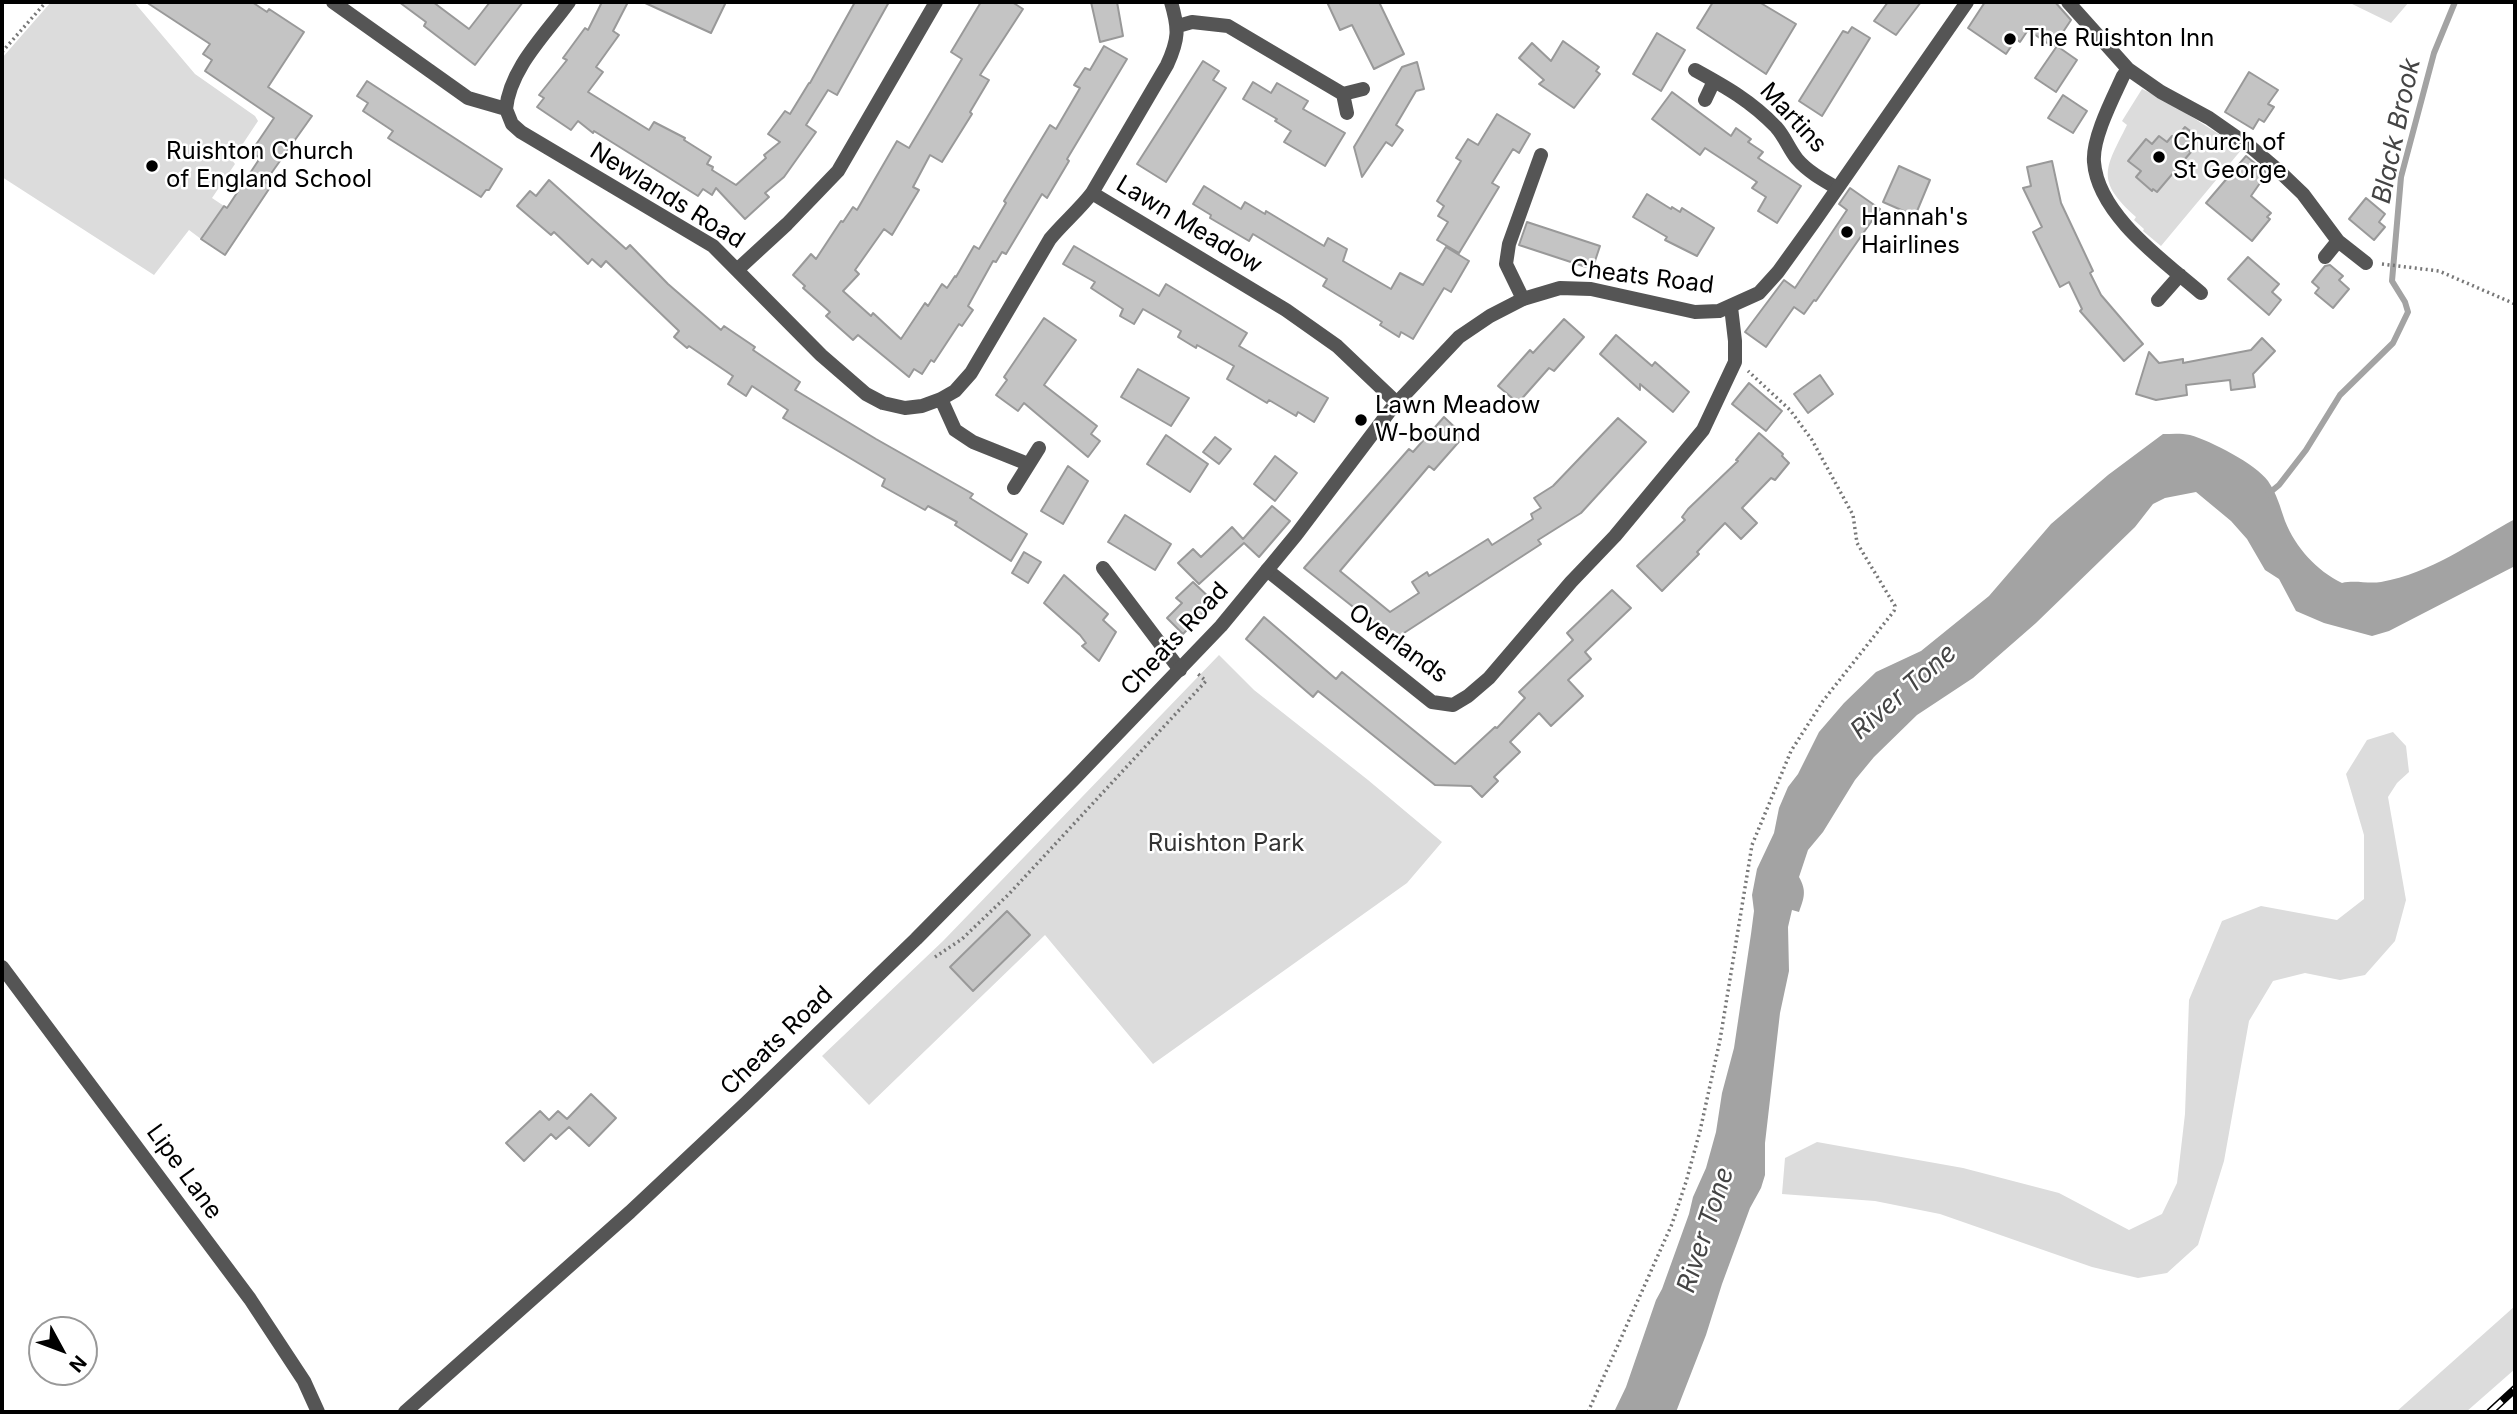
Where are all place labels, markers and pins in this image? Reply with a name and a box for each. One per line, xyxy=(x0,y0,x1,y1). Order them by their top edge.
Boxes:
place label: The Ruishton Inn xyxy=(2024,25,2214,53)
marker: The Ruishton Inn xyxy=(2002,31,2018,47)
place label: Church of St George xyxy=(2173,129,2287,185)
place label: Ruishton Church of England School xyxy=(166,138,372,194)
marker: Church of St George xyxy=(2151,149,2167,165)
marker: Ruishton Church of England School xyxy=(144,158,160,174)
place label: Hannah's Hairlines xyxy=(1861,204,1968,260)
marker: Hannah's Hairlines xyxy=(1839,224,1855,240)
place label: Lawn Meadow W-bound xyxy=(1375,392,1540,448)
marker: Lawn Meadow W-bound xyxy=(1353,412,1369,428)

